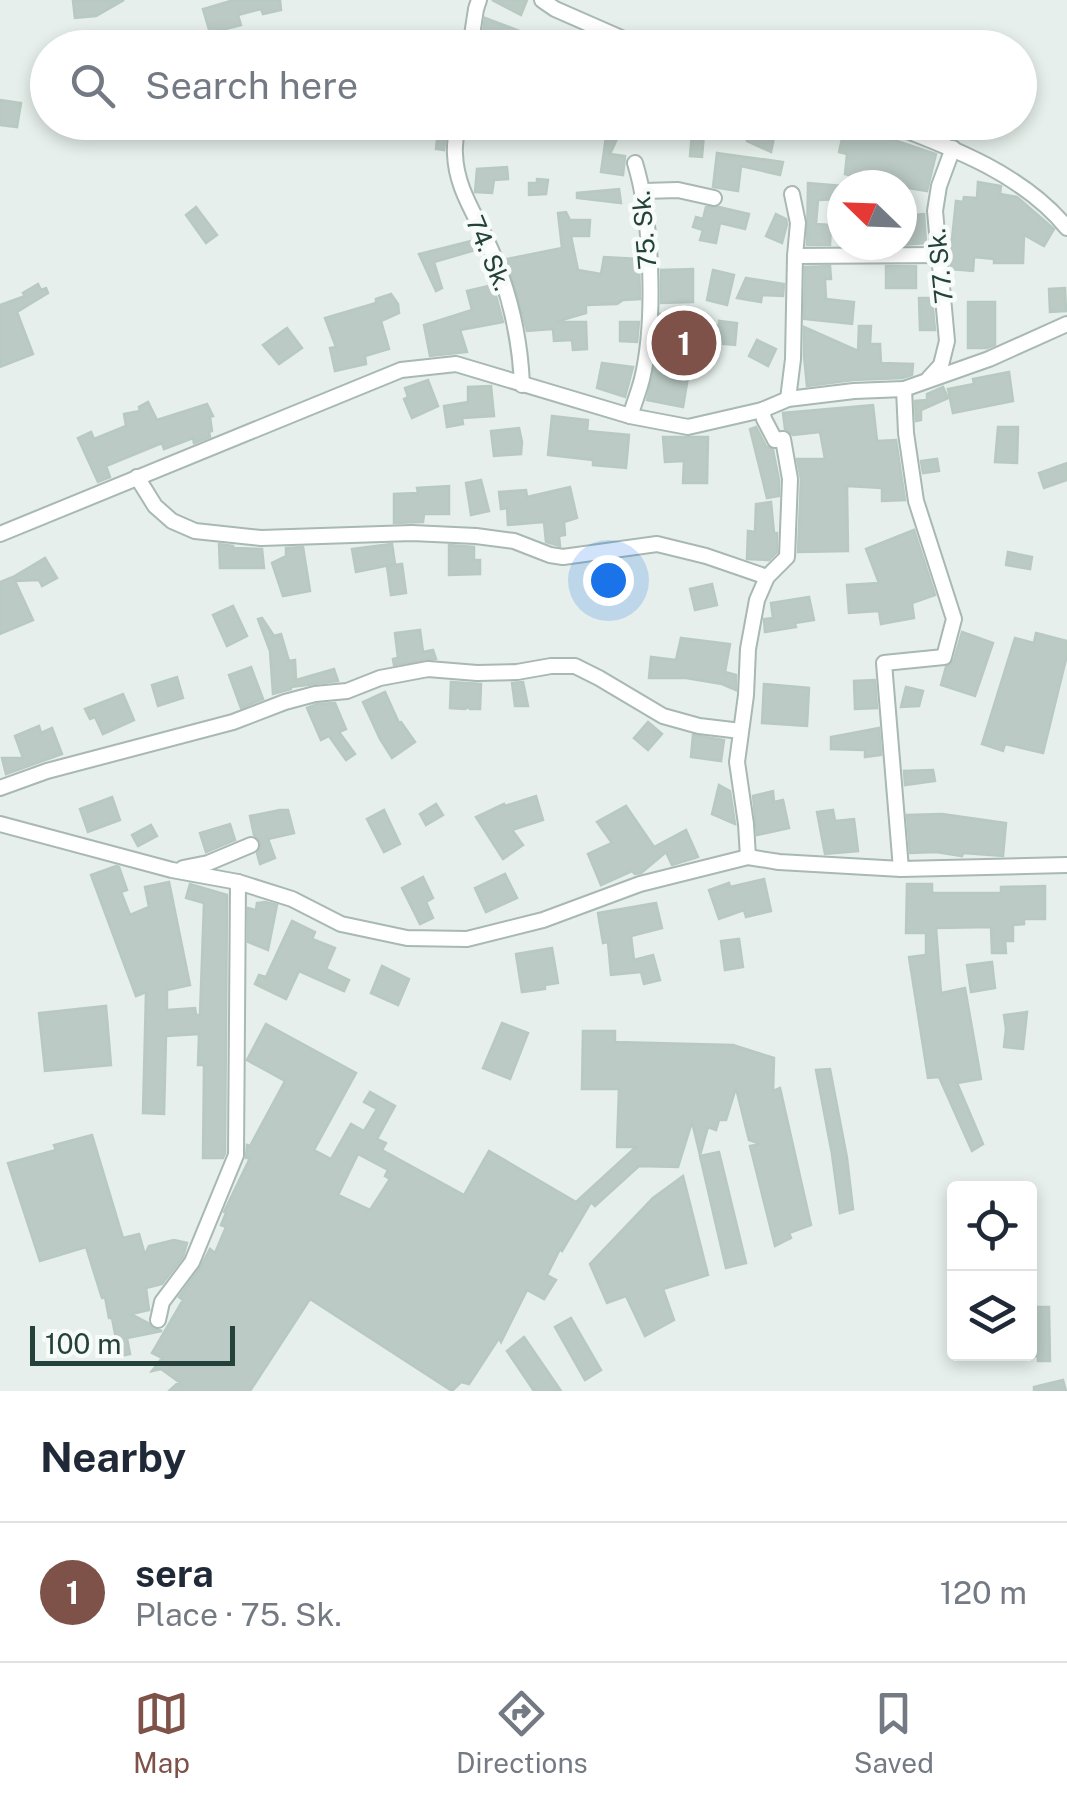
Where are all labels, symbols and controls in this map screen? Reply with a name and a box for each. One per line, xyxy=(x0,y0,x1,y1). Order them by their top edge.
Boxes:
search box xyxy=(30,30,1037,140)
icon: search xyxy=(65,58,120,113)
text: Search here xyxy=(145,63,358,108)
north arrow xyxy=(827,170,917,260)
street label: 75. Sk. xyxy=(626,189,662,271)
street label: 74. Sk. xyxy=(460,211,518,295)
street label: 77. Sk. xyxy=(921,227,959,305)
pin: 1 xyxy=(652,306,716,380)
your location xyxy=(583,555,634,606)
map controls xyxy=(947,1181,1037,1361)
button: locate xyxy=(947,1181,1037,1271)
button: layers xyxy=(947,1271,1037,1361)
scale bar xyxy=(30,1321,235,1366)
text: 100 m xyxy=(45,1327,122,1360)
text: Nearby xyxy=(40,1432,186,1481)
text: sera xyxy=(135,1551,214,1596)
text: 1 xyxy=(66,1574,79,1611)
text: 120 m xyxy=(940,1574,1027,1611)
text: Place · 75. Sk. xyxy=(135,1596,342,1633)
tab: Map xyxy=(133,1686,190,1779)
tab: Directions xyxy=(456,1686,588,1779)
tab: Saved xyxy=(854,1686,934,1779)

